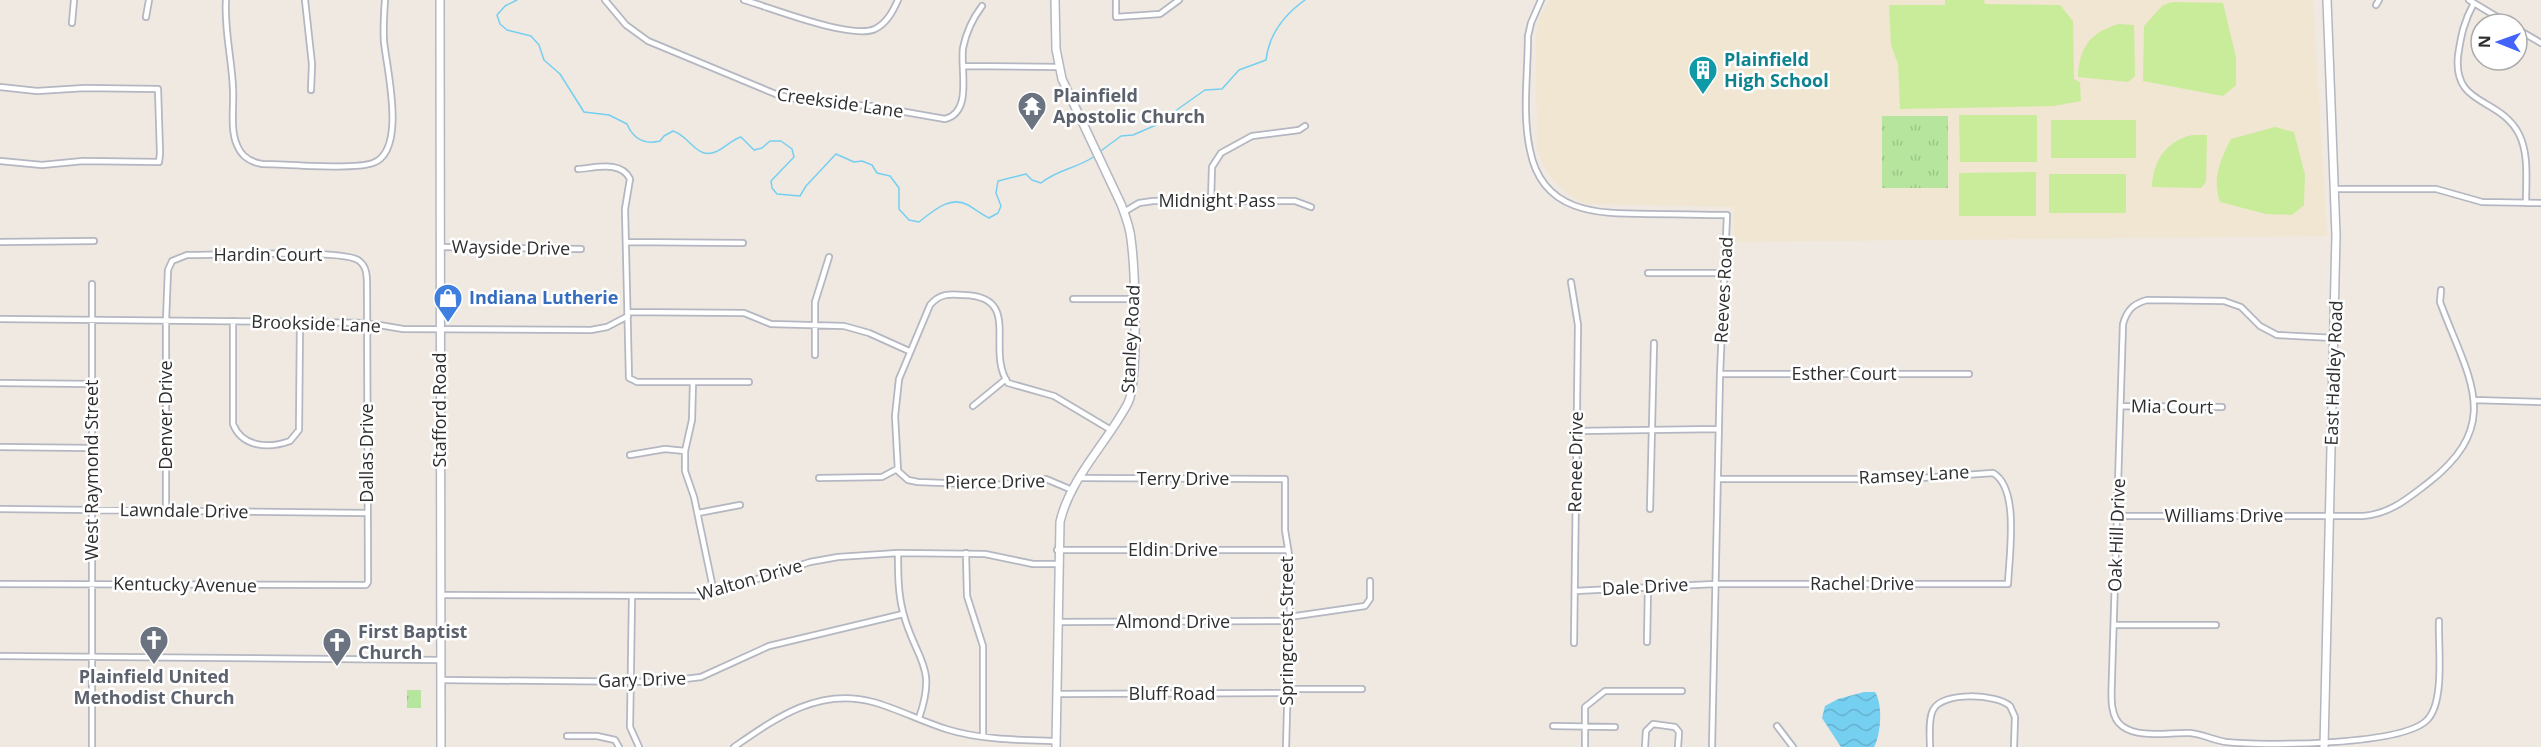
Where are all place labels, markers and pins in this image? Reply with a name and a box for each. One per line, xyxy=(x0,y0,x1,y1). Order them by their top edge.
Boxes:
place label: Plainfield High School xyxy=(1724,47,1829,92)
building icon: Plainfield High School xyxy=(1687,54,1719,96)
place label: Plainfield Apostolic Church xyxy=(1053,83,1205,128)
temple icon: Plainfield Apostolic Church xyxy=(1016,90,1048,132)
shop icon: Indiana Lutherie xyxy=(432,282,464,324)
place label: Indiana Lutherie xyxy=(469,285,619,309)
place label: First Baptist Church xyxy=(358,619,468,664)
church icon: Plainfield United Methodist Church xyxy=(138,624,170,666)
church icon: First Baptist Church xyxy=(321,626,353,668)
place label: Plainfield United Methodist Church xyxy=(73,664,235,709)

